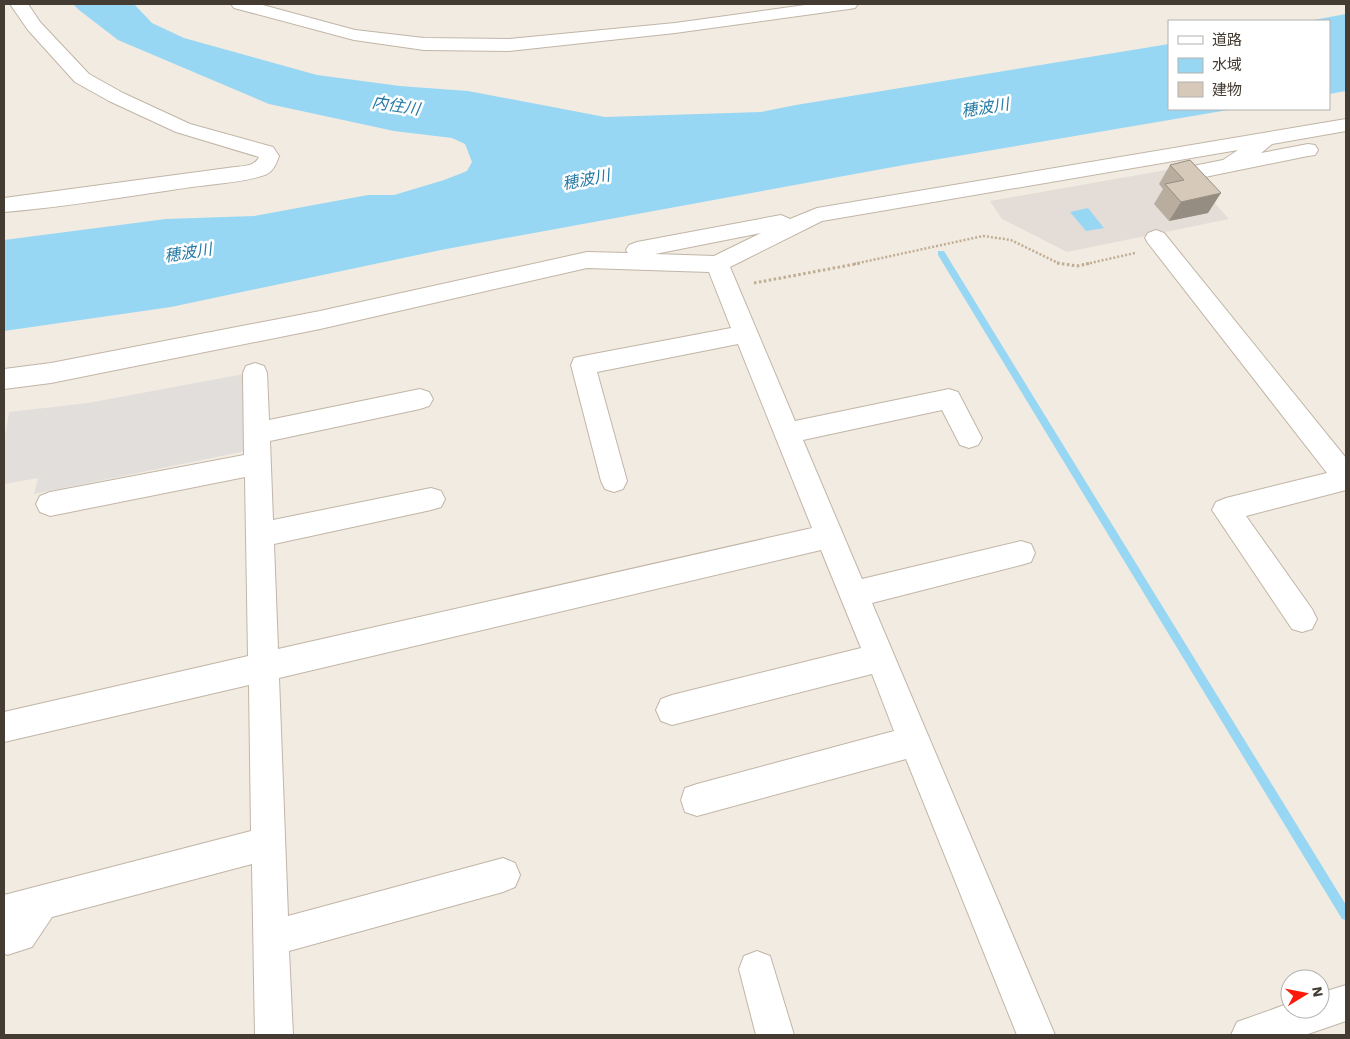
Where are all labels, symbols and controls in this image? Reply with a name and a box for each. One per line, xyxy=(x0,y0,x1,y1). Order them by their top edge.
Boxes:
legend xyxy=(1168,20,1330,110)
text: 道路 xyxy=(1212,31,1242,49)
text: 水域 xyxy=(1212,56,1242,74)
text: 建物 xyxy=(1212,81,1242,99)
water label: 内住川 xyxy=(371,92,423,119)
water label: 穂波川 xyxy=(960,94,1012,121)
water label: 穂波川 xyxy=(561,165,613,193)
water label: 穂波川 xyxy=(163,239,215,266)
north arrow xyxy=(1280,969,1330,1019)
text: N xyxy=(1309,985,1327,998)

